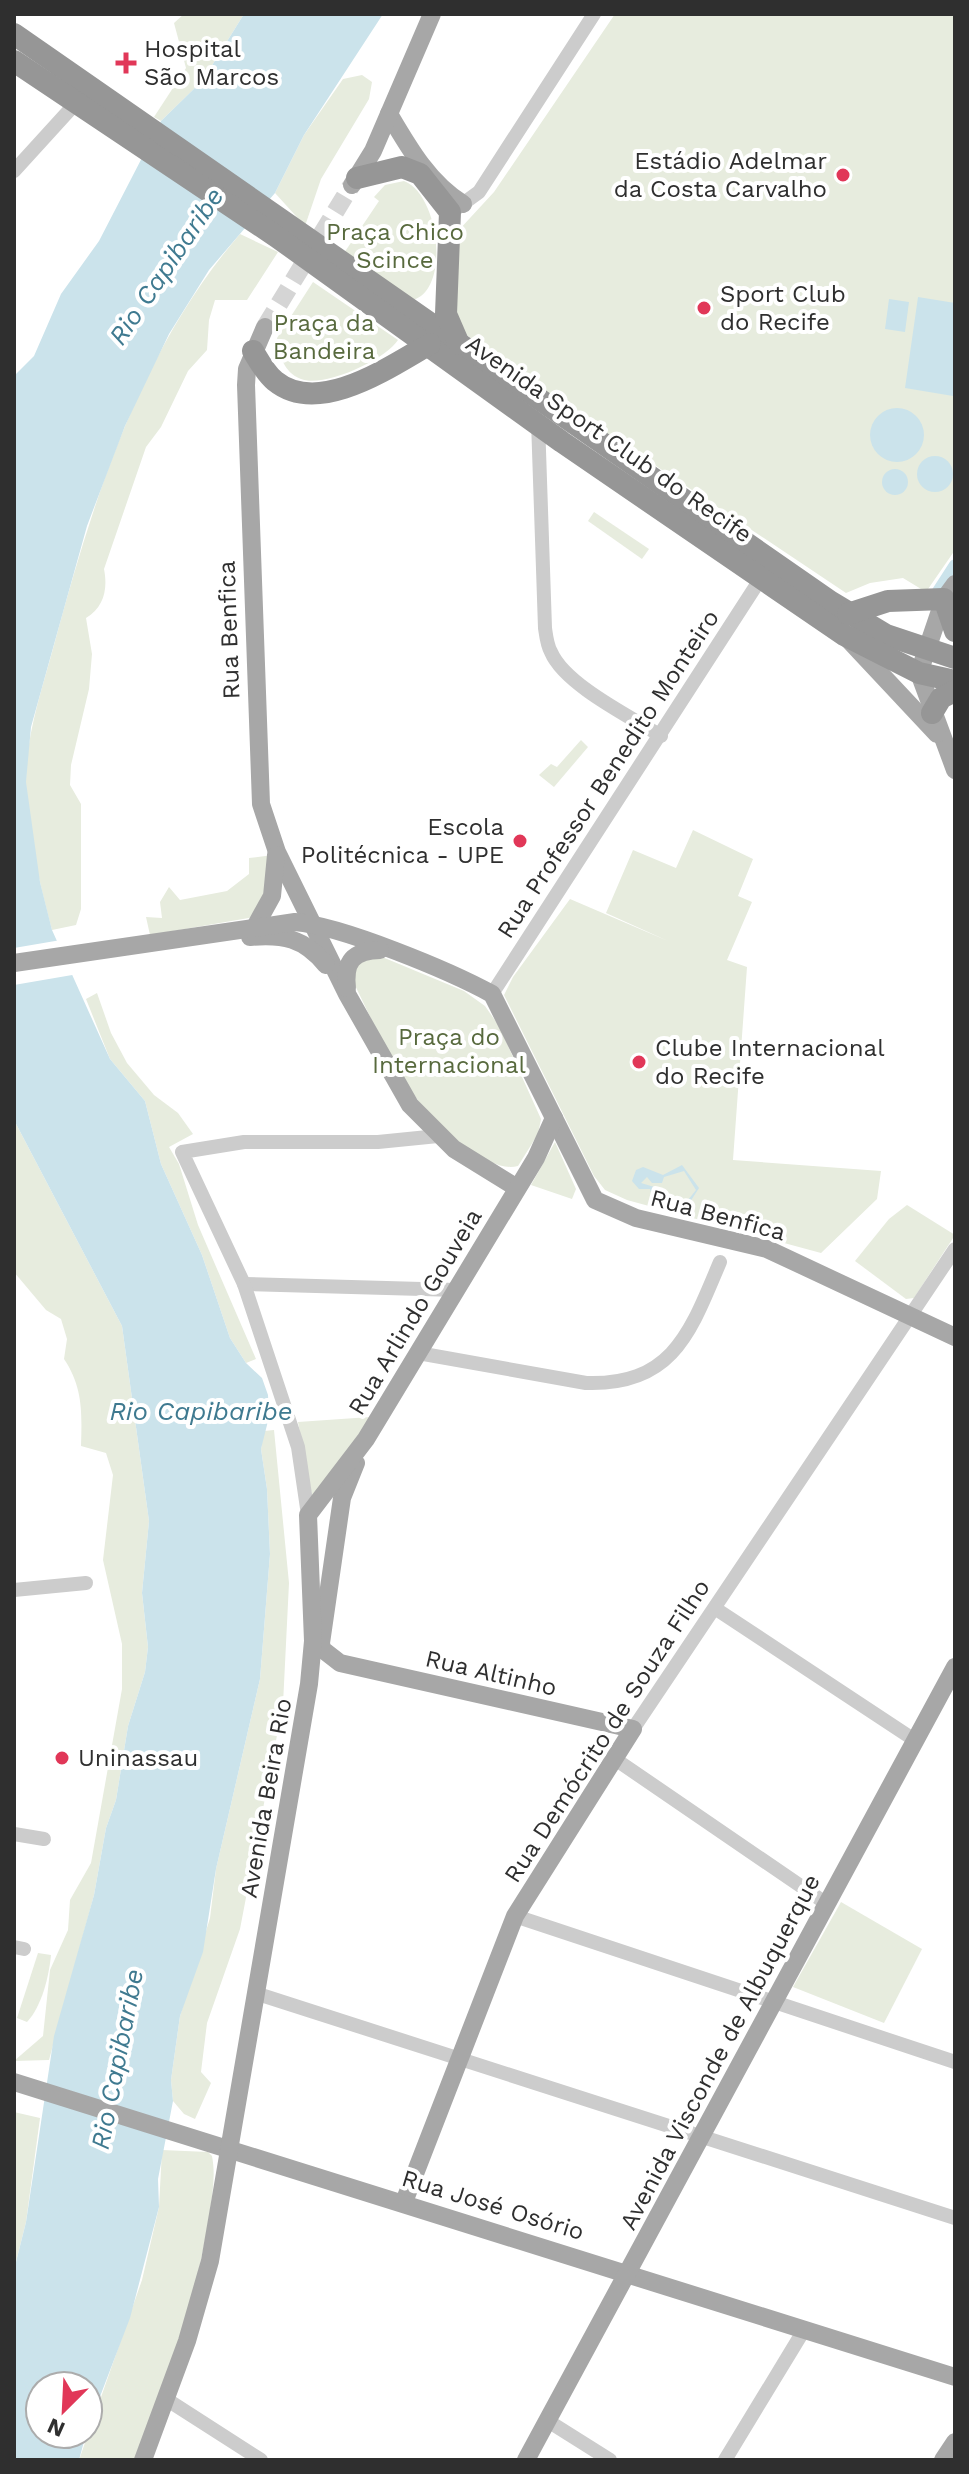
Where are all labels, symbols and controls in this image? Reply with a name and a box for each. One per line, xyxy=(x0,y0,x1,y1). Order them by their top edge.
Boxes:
place label: Hospital São Marcos xyxy=(144,35,279,91)
marker: Hospital São Marcos xyxy=(115,52,137,74)
place label: Estádio Adelmar da Costa Carvalho xyxy=(614,147,827,203)
marker: Estádio Adelmar da Costa Carvalho xyxy=(834,166,852,184)
water label: Rio Capibaribe xyxy=(102,182,230,350)
park label: Praça Chico Scince xyxy=(326,218,464,274)
place label: Sport Club do Recife xyxy=(720,280,846,336)
marker: Sport Club do Recife xyxy=(695,299,713,317)
park label: Praça da Bandeira xyxy=(273,309,375,365)
street label: Avenida Sport Club do Recife xyxy=(461,329,757,549)
street label: Rua Benfica xyxy=(213,560,245,700)
street label: Rua Professor Benedito Monteiro xyxy=(491,605,725,943)
place label: Escola Politécnica - UPE xyxy=(301,813,504,869)
marker: Escola Politécnica - UPE xyxy=(511,832,529,850)
park label: Praça do Internacional xyxy=(372,1023,527,1079)
place label: Clube Internacional do Recife xyxy=(655,1034,885,1090)
marker: Clube Internacional do Recife xyxy=(630,1053,648,1071)
street label: Rua Benfica xyxy=(647,1184,789,1246)
street label: Rua Arlindo Gouveia xyxy=(342,1204,488,1420)
water label: Rio Capibaribe xyxy=(109,1396,293,1426)
street label: Rua Demócrito de Souza Filho xyxy=(498,1574,716,1888)
street label: Rua Altinho xyxy=(423,1644,559,1702)
street label: Avenida Beira Rio xyxy=(235,1696,297,1900)
place label: Uninassau xyxy=(78,1744,198,1772)
marker: Uninassau xyxy=(53,1749,71,1767)
street label: Avenida Visconde de Albuquerque xyxy=(614,1870,826,2234)
water label: Rio Capibaribe xyxy=(85,1966,149,2152)
street label: Rua José Osório xyxy=(398,2164,588,2246)
north arrow xyxy=(24,2370,104,2450)
text: N xyxy=(44,2413,69,2443)

